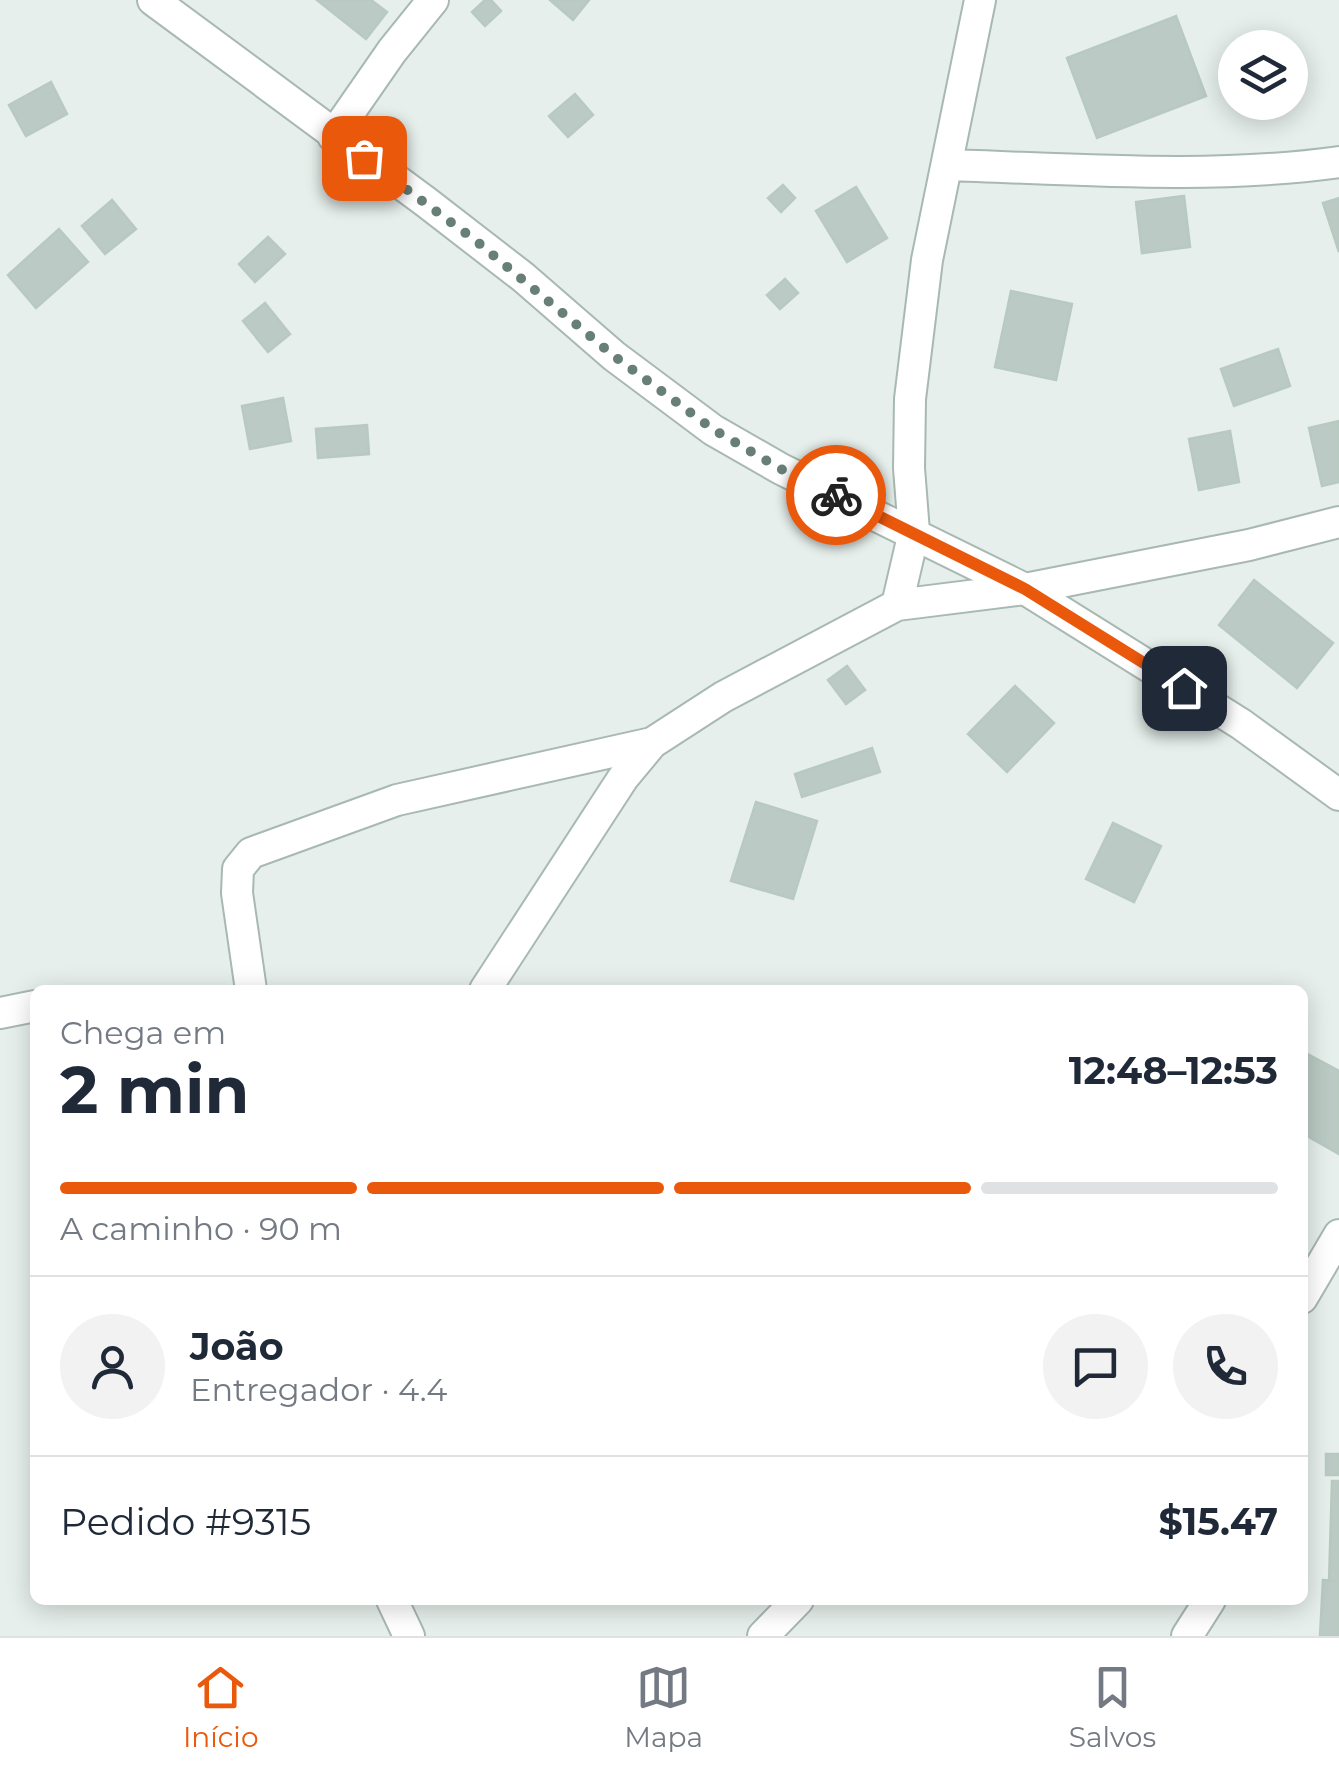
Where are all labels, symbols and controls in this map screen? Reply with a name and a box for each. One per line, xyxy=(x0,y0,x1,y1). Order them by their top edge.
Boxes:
map controls xyxy=(1218,30,1308,120)
button: layers xyxy=(1218,30,1308,120)
pin xyxy=(322,116,407,201)
icon: bag xyxy=(337,131,392,186)
courier xyxy=(786,445,886,545)
icon: bike xyxy=(809,468,864,523)
pin xyxy=(1142,646,1227,731)
icon: home xyxy=(1157,661,1212,716)
text: Chega em xyxy=(60,1013,226,1052)
text: 12:48–12:53 xyxy=(1069,1047,1278,1094)
text: 2 min xyxy=(60,1050,249,1129)
text: A caminho · 90 m xyxy=(60,1209,342,1248)
button: person xyxy=(60,1314,165,1419)
button: chat xyxy=(1043,1314,1148,1419)
button: phone xyxy=(1173,1314,1278,1419)
text: João xyxy=(190,1323,284,1370)
text: Entregador · 4.4 xyxy=(190,1370,447,1409)
text: Pedido #9315 xyxy=(60,1498,311,1545)
text: $15.47 xyxy=(1159,1498,1278,1545)
tab: Início xyxy=(183,1660,258,1754)
tab: Mapa xyxy=(624,1660,703,1754)
tab: Salvos xyxy=(1069,1660,1156,1754)

